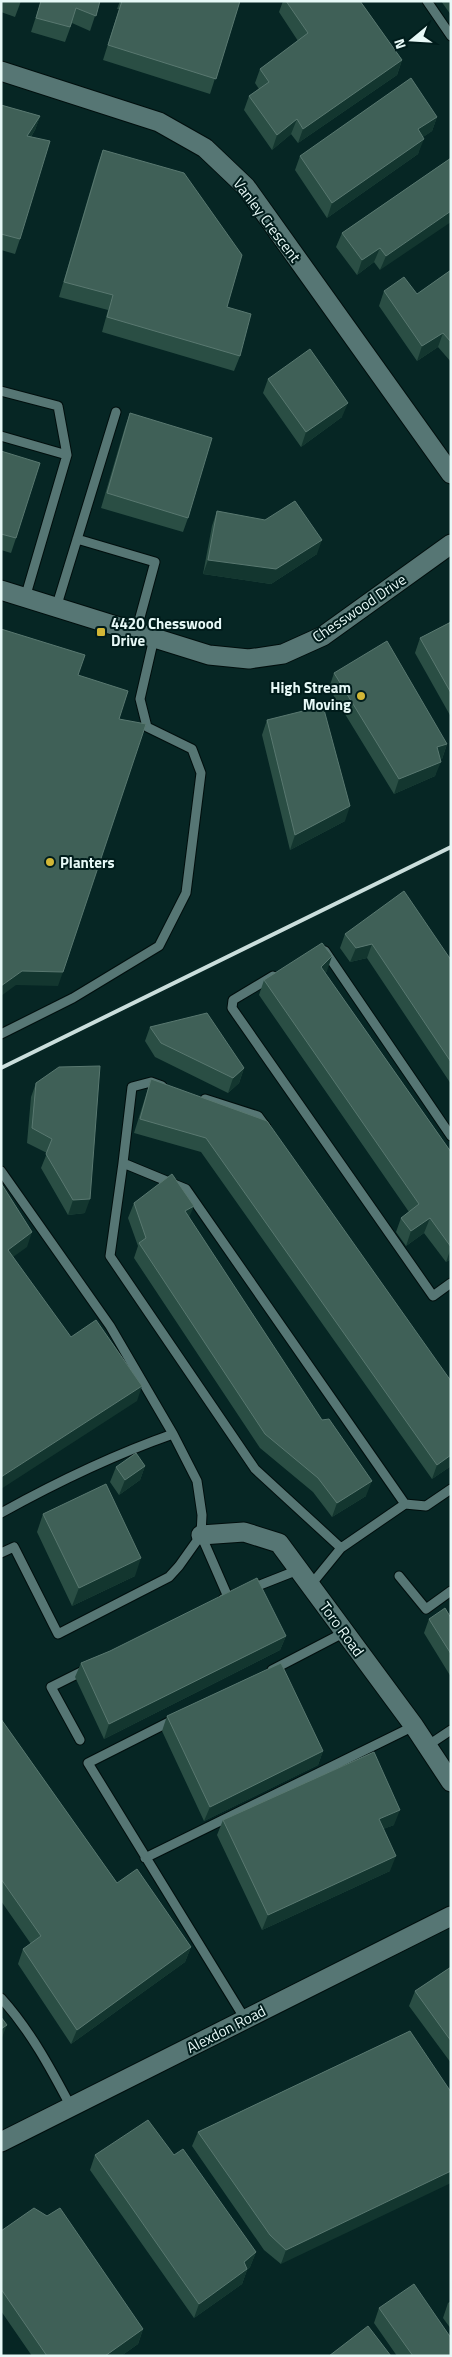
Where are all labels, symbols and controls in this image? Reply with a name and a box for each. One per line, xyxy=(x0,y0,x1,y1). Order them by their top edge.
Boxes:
north arrow xyxy=(387,15,437,65)
text: N xyxy=(388,36,411,52)
street label: Vanley Crescent xyxy=(228,173,307,268)
street label: Chesswood Drive xyxy=(307,568,411,648)
place label: 4420 Chesswood Drive xyxy=(111,612,222,652)
marker: 4420 Chesswood Drive xyxy=(95,626,107,638)
place label: High Stream Moving xyxy=(270,676,351,716)
marker: High Stream Moving xyxy=(355,690,367,702)
place label: Planters xyxy=(60,851,115,874)
marker: Planters xyxy=(44,856,56,868)
street label: Toro Road xyxy=(314,1597,370,1661)
street label: Alexdon Road xyxy=(182,1999,270,2059)

